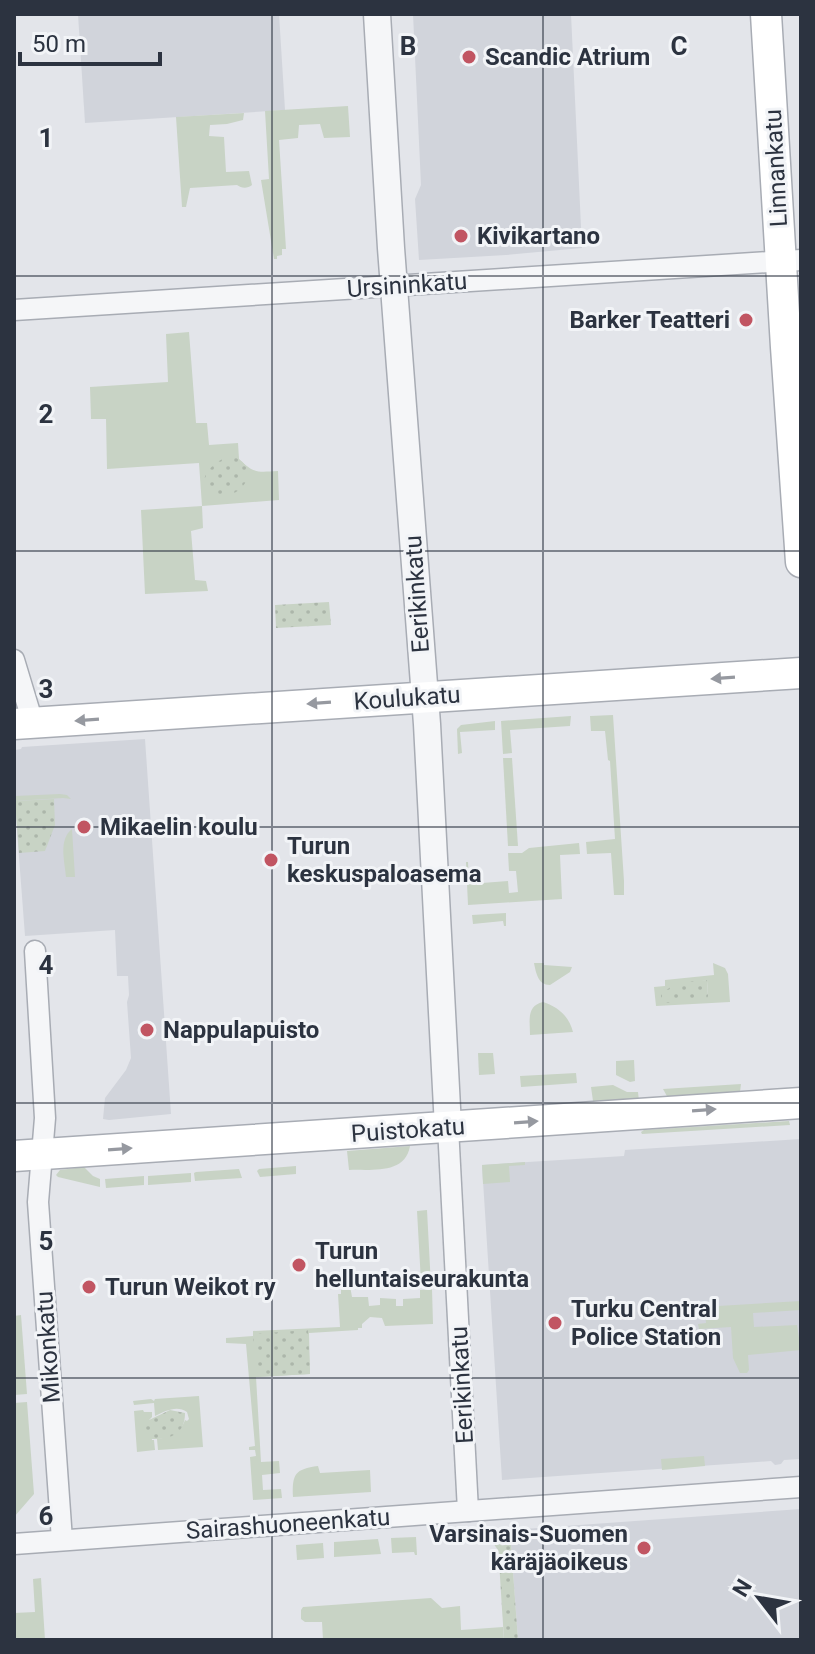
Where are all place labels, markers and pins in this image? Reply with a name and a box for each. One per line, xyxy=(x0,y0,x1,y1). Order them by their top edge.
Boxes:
place label: Scandic Atrium xyxy=(485,43,650,71)
marker: Scandic Atrium xyxy=(460,48,478,66)
place label: Kivikartano xyxy=(477,222,600,250)
marker: Kivikartano xyxy=(452,227,470,245)
place label: Barker Teatteri xyxy=(569,306,730,334)
marker: Barker Teatteri xyxy=(737,311,755,329)
place label: Mikaelin koulu xyxy=(100,813,258,841)
marker: Mikaelin koulu xyxy=(75,818,93,836)
place label: Turun keskuspaloasema xyxy=(287,832,482,888)
marker: Turun keskuspaloasema xyxy=(262,851,280,869)
place label: Nappulapuisto xyxy=(163,1016,319,1044)
marker: Nappulapuisto xyxy=(138,1021,156,1039)
place label: Turun helluntaiseurakunta xyxy=(315,1237,529,1293)
marker: Turun helluntaiseurakunta xyxy=(290,1256,308,1274)
place label: Turun Weikot ry xyxy=(105,1273,276,1301)
marker: Turun Weikot ry xyxy=(80,1278,98,1296)
place label: Turku Central Police Station xyxy=(571,1295,721,1351)
marker: Turku Central Police Station xyxy=(546,1314,564,1332)
place label: Varsinais-Suomen käräjäoikeus xyxy=(429,1520,628,1576)
marker: Varsinais-Suomen käräjäoikeus xyxy=(635,1539,653,1557)

